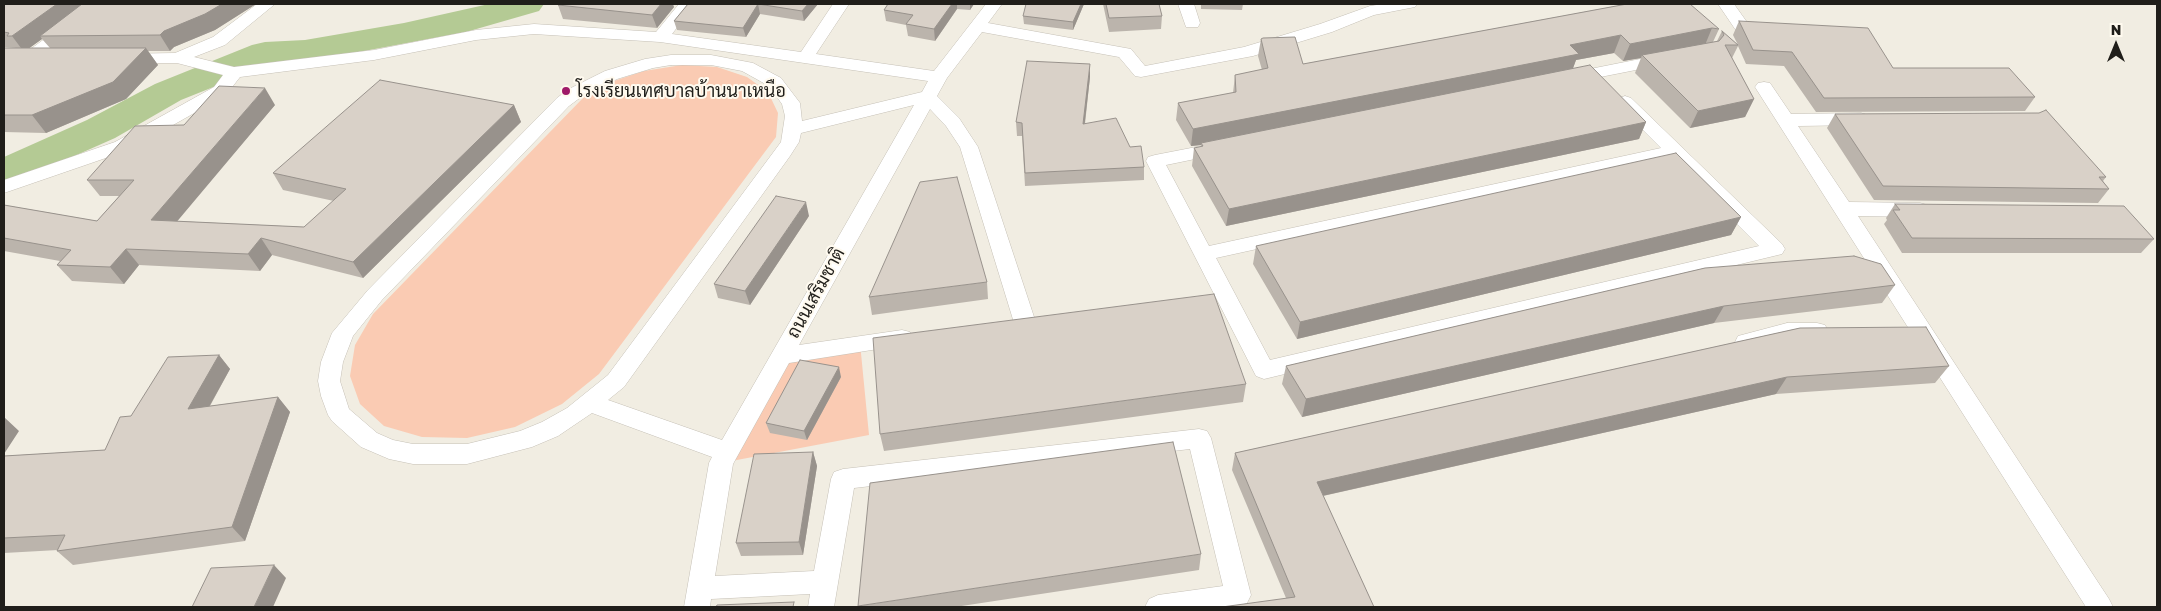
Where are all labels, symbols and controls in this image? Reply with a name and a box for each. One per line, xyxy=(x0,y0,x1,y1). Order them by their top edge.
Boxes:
north arrow xyxy=(2091,20,2141,70)
text: N xyxy=(2111,21,2121,38)
place label: โรงเรียนเทศบาลบ้านนาเหนือ xyxy=(576,80,786,102)
marker: โรงเรียนเทศบาลบ้านนาเหนือ xyxy=(560,85,572,97)
street label: ถนนเสริมชาติ xyxy=(782,244,850,342)

